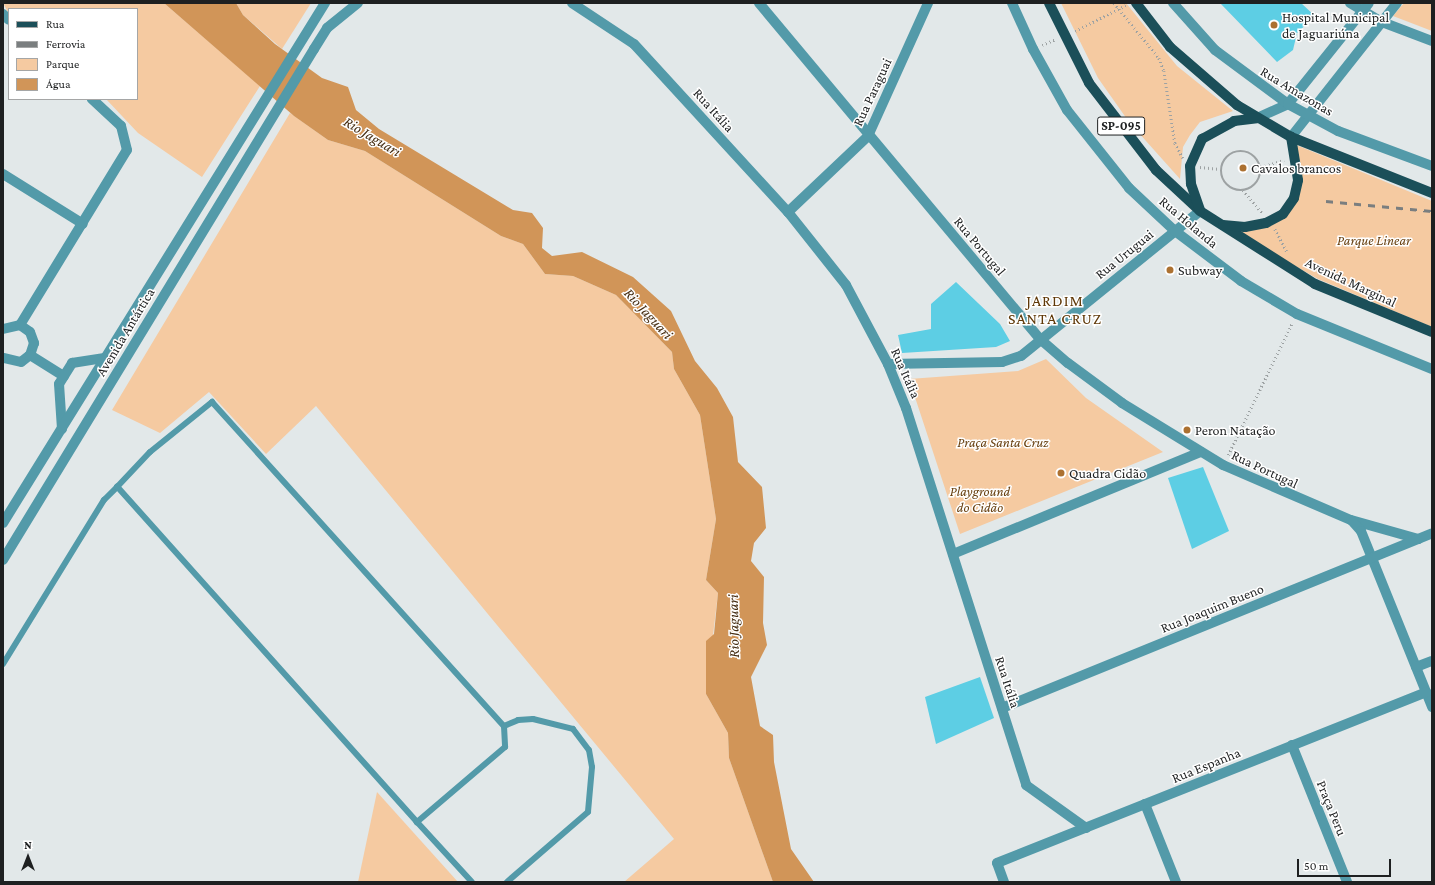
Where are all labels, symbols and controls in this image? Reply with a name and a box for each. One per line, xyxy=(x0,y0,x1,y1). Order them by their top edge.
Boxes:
legend xyxy=(8,8,138,100)
place label: Hospital Municipal de Jaguariúna xyxy=(1282,9,1389,42)
text: Rua xyxy=(46,17,64,31)
marker: Hospital Municipal de Jaguariúna xyxy=(1269,20,1279,30)
text: Ferrovia xyxy=(46,37,85,51)
street label: Rua Paraguai xyxy=(849,55,895,129)
text: Parque xyxy=(46,57,79,71)
street label: Rua Amazonas xyxy=(1257,63,1337,119)
text: Água xyxy=(46,77,70,91)
street label: Rua Itália xyxy=(690,85,738,135)
water label: Rio Jaguari xyxy=(340,113,404,161)
road number: SP-095 xyxy=(1097,115,1145,137)
place label: Cavalos brancos xyxy=(1251,160,1341,176)
marker: Cavalos brancos xyxy=(1238,163,1248,173)
street label: Rua Holanda xyxy=(1156,192,1222,252)
street label: Rua Portugal xyxy=(951,213,1009,279)
street label: Rua Uruguai xyxy=(1092,225,1156,283)
park label: Parque Linear xyxy=(1337,232,1411,248)
street label: Avenida Marginal xyxy=(1303,254,1399,310)
place label: Subway xyxy=(1178,262,1222,278)
marker: Subway xyxy=(1165,265,1175,275)
street label: Avenida Antártica xyxy=(92,285,158,379)
water label: Rio Jaguari xyxy=(620,285,676,343)
district label: JARDIM SANTA CRUZ xyxy=(1008,291,1102,329)
street label: Rua Itália xyxy=(888,345,924,401)
place label: Peron Natação xyxy=(1195,422,1276,438)
marker: Peron Natação xyxy=(1182,425,1192,435)
park label: Praça Santa Cruz xyxy=(957,434,1049,450)
street label: Rua Portugal xyxy=(1229,446,1301,492)
place label: Quadra Cidão xyxy=(1069,465,1146,481)
marker: Quadra Cidão xyxy=(1056,468,1066,478)
park label: Playground do Cidão xyxy=(950,483,1010,516)
street label: Rua Joaquim Bueno xyxy=(1158,580,1266,636)
water label: Rio Jaguari xyxy=(724,594,744,658)
street label: Rua Itália xyxy=(992,654,1024,710)
street label: Rua Espanha xyxy=(1169,744,1243,786)
street label: Praça Peru xyxy=(1313,778,1351,838)
north arrow xyxy=(8,837,48,877)
text: N xyxy=(24,839,32,851)
scale bar xyxy=(1299,851,1393,877)
text: 50 m xyxy=(1304,859,1328,873)

